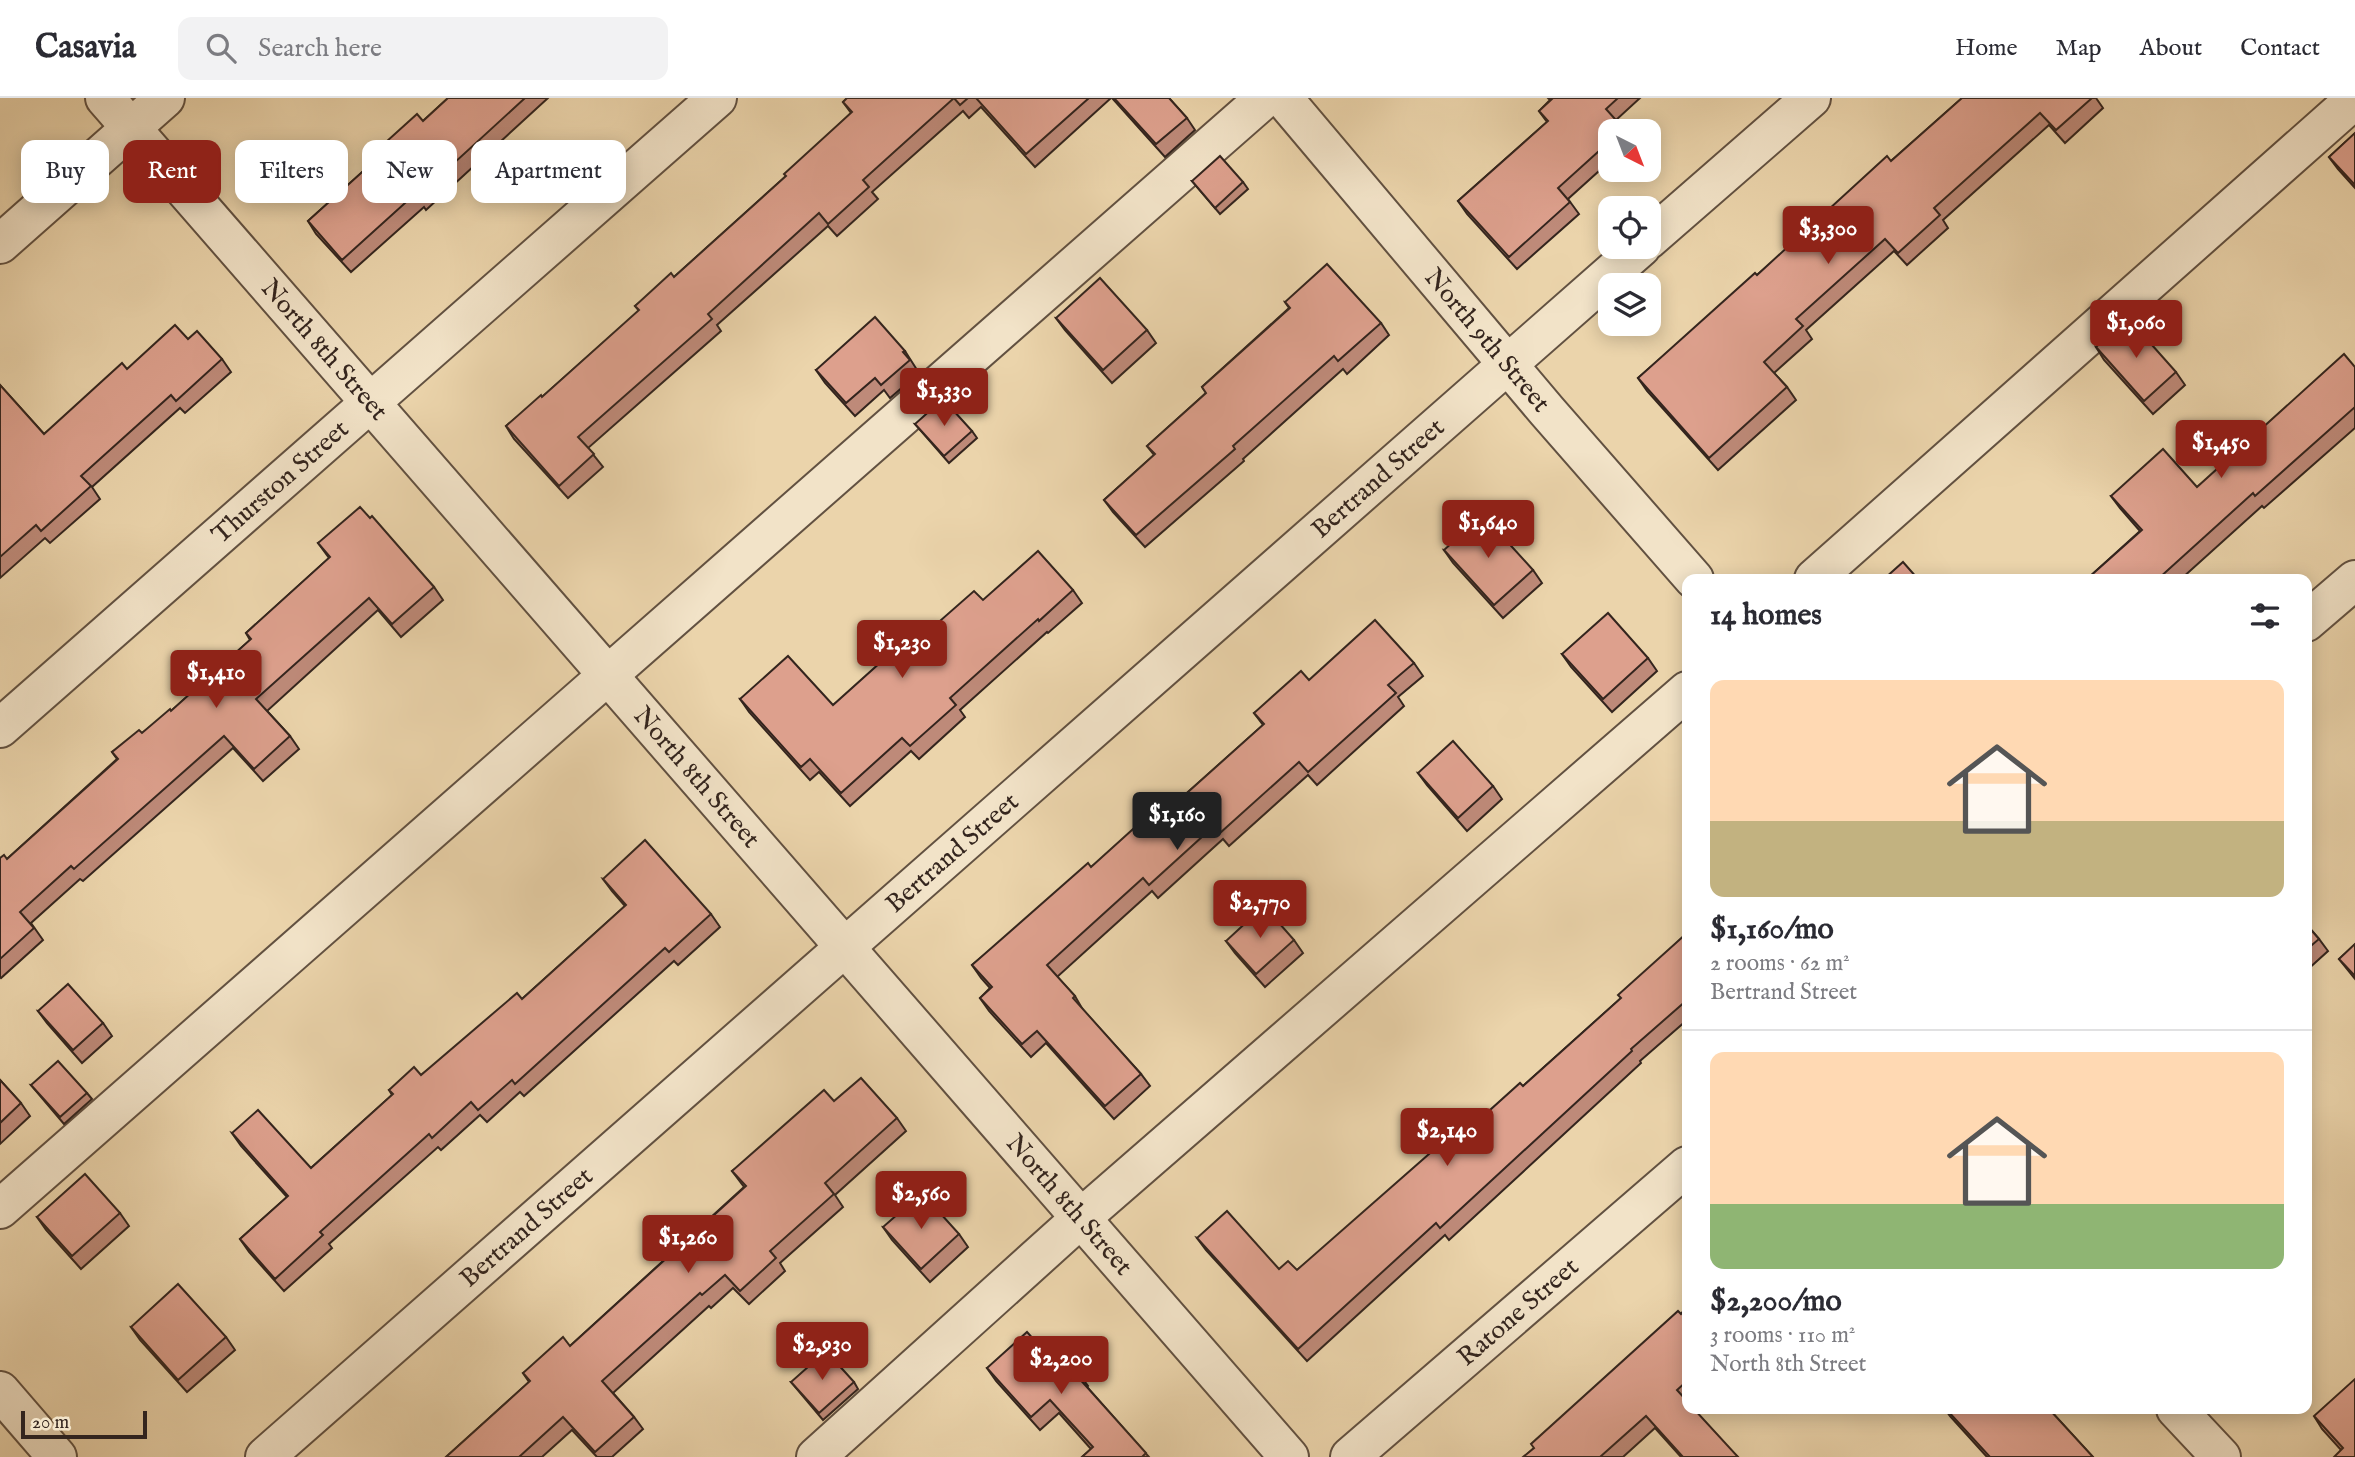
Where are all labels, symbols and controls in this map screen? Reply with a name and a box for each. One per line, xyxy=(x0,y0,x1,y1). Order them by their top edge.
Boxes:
search box xyxy=(178,17,668,80)
text: Casavia xyxy=(35,27,136,69)
icon: search xyxy=(202,29,240,67)
text: Search here xyxy=(258,32,382,65)
text: Home xyxy=(1955,33,2018,64)
text: Map xyxy=(2056,33,2102,64)
text: About xyxy=(2140,33,2202,64)
text: Contact xyxy=(2240,33,2320,64)
north arrow xyxy=(1598,119,1661,182)
map controls xyxy=(1598,119,1661,336)
chip: Buy xyxy=(21,140,109,203)
chip: Rent xyxy=(123,140,221,203)
chip: Filters xyxy=(235,140,348,203)
chip: New xyxy=(362,140,457,203)
chip: Apartment xyxy=(471,140,626,203)
button: locate xyxy=(1598,196,1661,259)
pin: $3,300 xyxy=(1771,206,1885,266)
text: $3,300 xyxy=(1799,214,1857,243)
street label: North 9th Street xyxy=(1417,262,1557,419)
street label: North 8th Street xyxy=(254,272,395,427)
button: layers xyxy=(1598,273,1661,336)
pin: $1,060 xyxy=(2079,300,2193,360)
text: $1,060 xyxy=(2106,308,2166,337)
pin: $1,330 xyxy=(887,368,1001,428)
text: $1,330 xyxy=(916,376,972,405)
street label: Bertrand Street xyxy=(1305,411,1451,546)
street label: Thurston Street xyxy=(205,413,356,551)
pin: $1,450 xyxy=(2164,420,2278,480)
text: $1,450 xyxy=(2192,428,2250,457)
pin: $1,640 xyxy=(1431,500,1545,560)
text: $1,640 xyxy=(1458,508,1518,537)
text: 14 homes xyxy=(1710,597,1822,635)
icon: filters xyxy=(2246,597,2284,635)
pin: $1,230 xyxy=(845,620,959,680)
text: $1,230 xyxy=(873,628,931,657)
pin: $1,410 xyxy=(159,650,273,710)
text: $1,410 xyxy=(186,658,246,687)
street label: North 8th Street xyxy=(626,700,767,855)
icon: home xyxy=(1934,726,2060,852)
street label: Bertrand Street xyxy=(879,785,1026,920)
pin: $1,160 xyxy=(1120,792,1234,852)
text: $1,160 xyxy=(1149,800,1206,829)
pin: $2,770 xyxy=(1203,880,1317,940)
text: $2,770 xyxy=(1229,888,1291,917)
text: $1,160/mo xyxy=(1710,911,1834,949)
text: 2 rooms · 62 m² xyxy=(1710,949,1850,978)
text: Bertrand Street xyxy=(1710,978,1857,1007)
icon: home xyxy=(1934,1098,2060,1224)
pin: $2,140 xyxy=(1390,1108,1504,1168)
text: $2,140 xyxy=(1417,1116,1477,1145)
street label: North 8th Street xyxy=(999,1127,1140,1282)
street label: Bertrand Street xyxy=(453,1160,600,1295)
pin: $2,560 xyxy=(864,1172,978,1231)
text: $2,560 xyxy=(892,1179,950,1208)
pin: $1,260 xyxy=(631,1216,745,1275)
text: $1,260 xyxy=(658,1223,718,1252)
street label: Ratone Street xyxy=(1451,1250,1586,1373)
text: $2,200/mo xyxy=(1710,1283,1842,1321)
text: 3 rooms · 110 m² xyxy=(1710,1321,1855,1350)
pin: $2,930 xyxy=(765,1322,879,1382)
text: $2,930 xyxy=(792,1330,852,1359)
pin: $2,200 xyxy=(1004,1336,1118,1396)
text: $2,200 xyxy=(1029,1344,1093,1373)
text: North 8th Street xyxy=(1710,1350,1867,1379)
scale bar xyxy=(21,1408,147,1440)
text: 20 m xyxy=(32,1411,69,1435)

